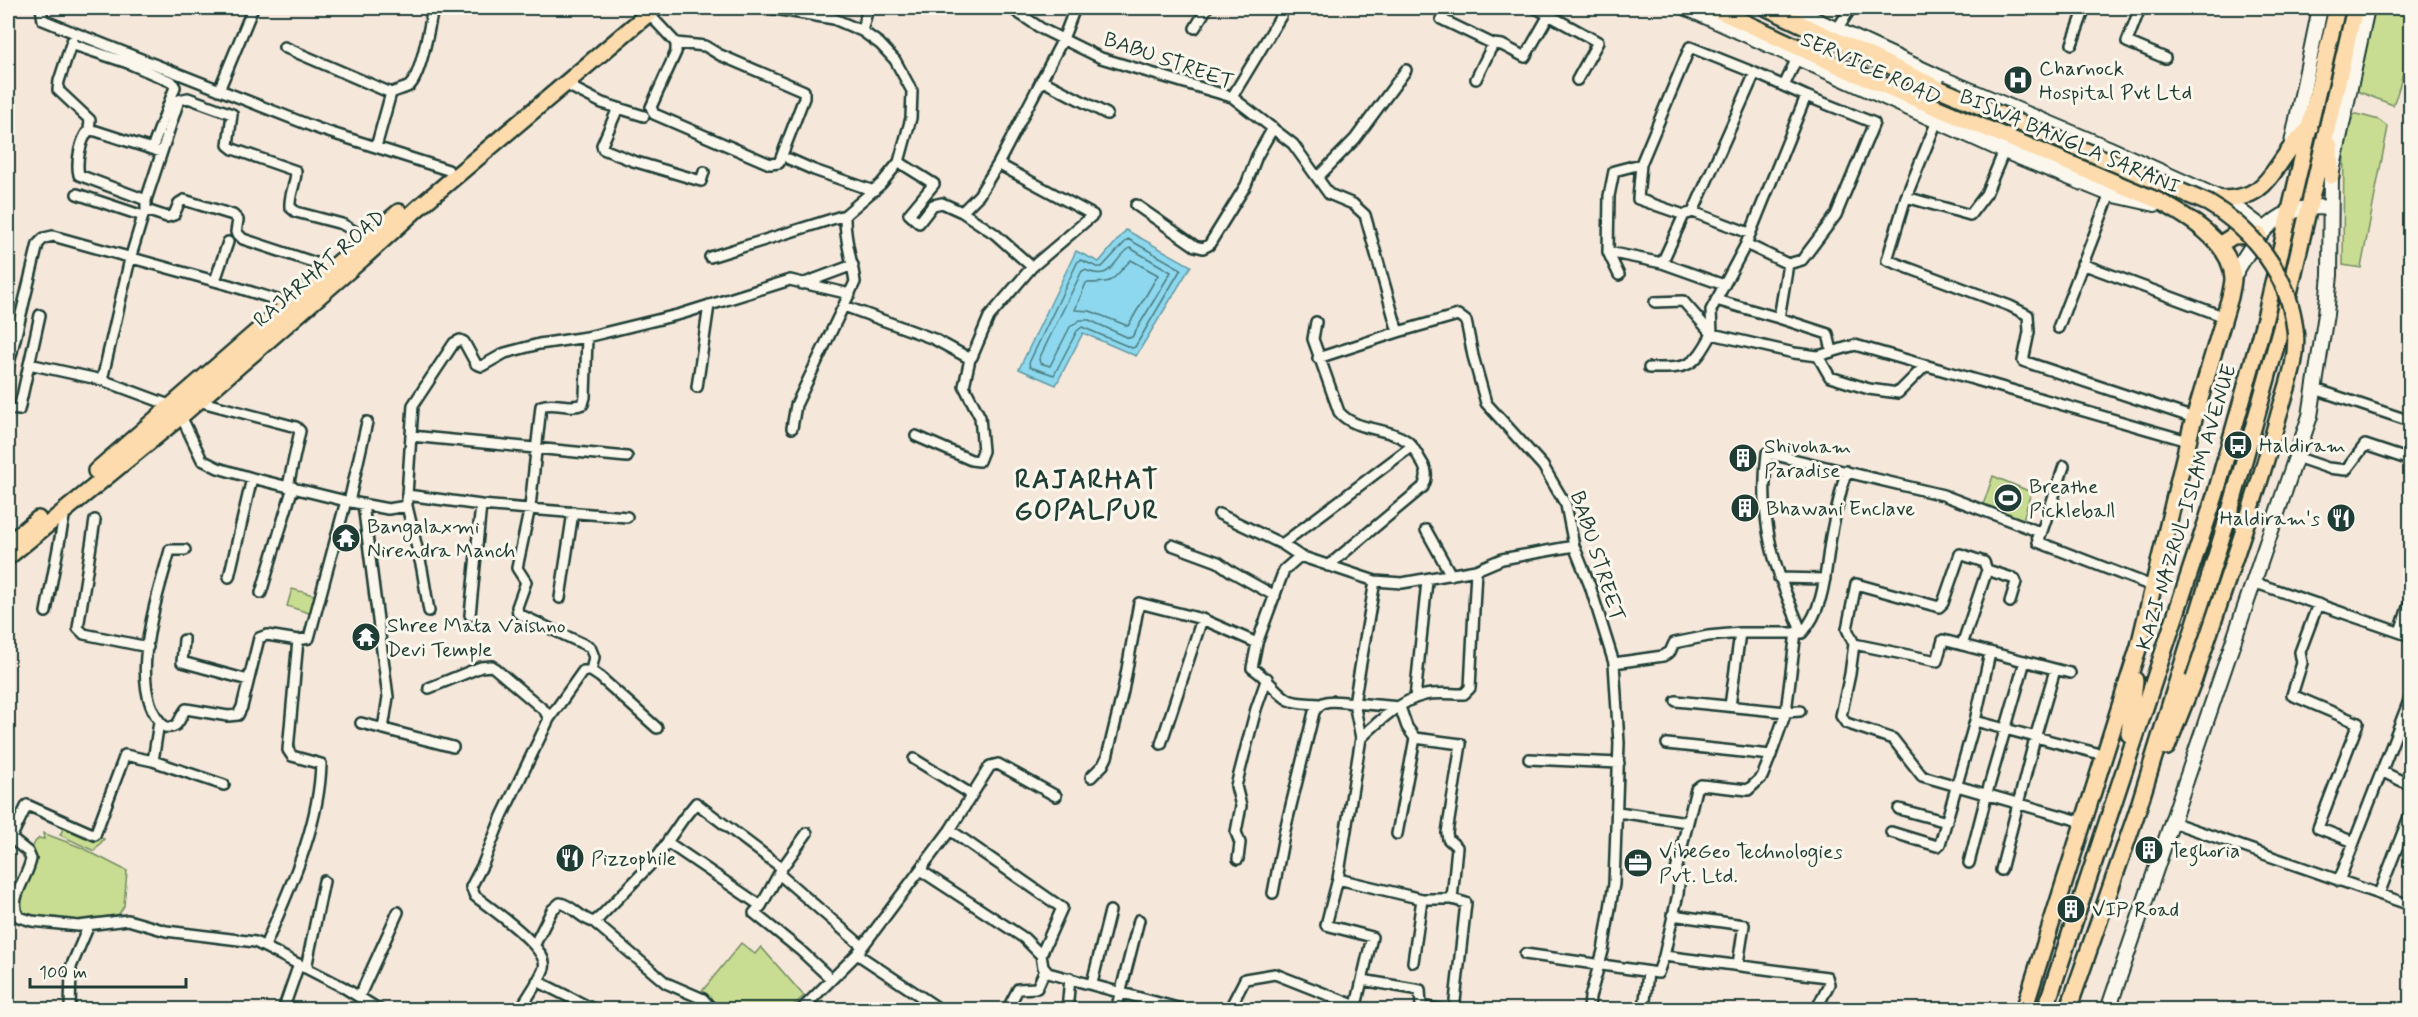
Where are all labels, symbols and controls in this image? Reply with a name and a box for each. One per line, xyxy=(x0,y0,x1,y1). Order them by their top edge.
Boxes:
street label: SERVICE ROAD xyxy=(1796,25,1945,112)
street label: BABU STREET xyxy=(1100,26,1237,96)
place label: Charnock Hospital Pvt Ltd xyxy=(2039,55,2192,107)
hospital icon: Charnock Hospital Pvt Ltd xyxy=(2002,64,2034,96)
street label: BISWA BANGLA SARANI xyxy=(1955,83,2184,201)
street label: RAJARHAT ROAD xyxy=(248,204,392,334)
street label: KAZI NAZRUL ISLAM AVENUE xyxy=(2130,361,2244,654)
bus stop icon: Haldiram xyxy=(2222,429,2254,461)
place label: Haldiram xyxy=(2259,432,2346,460)
place label: Shivoham Paradise xyxy=(1764,433,1851,485)
building icon: Shivoham Paradise xyxy=(1727,442,1759,474)
district label: RAJARHAT GOPALPUR xyxy=(1014,463,1160,529)
place label: Breathe Pickleball xyxy=(2029,473,2115,525)
sports icon: Breathe Pickleball xyxy=(1992,482,2024,514)
street label: BABU STREET xyxy=(1563,487,1631,625)
building icon: Bhawani Enclave xyxy=(1729,492,1761,524)
place label: Bhawani Enclave xyxy=(1766,495,1915,523)
restaurant icon: Haldiram's xyxy=(2325,502,2357,534)
place label: Haldiram's xyxy=(2219,505,2320,533)
place label: Bangalaxmi Nirendra Manch xyxy=(367,513,515,565)
temple icon: Bangalaxmi Nirendra Manch xyxy=(330,522,362,554)
place label: Shree Mata Vaishno Devi Temple xyxy=(387,612,566,664)
temple icon: Shree Mata Vaishno Devi Temple xyxy=(350,621,382,653)
building icon: Teghoria xyxy=(2133,834,2165,866)
place label: Teghoria xyxy=(2170,837,2240,867)
place label: VibeGeo Technologies Pvt. Ltd. xyxy=(1659,838,1843,890)
restaurant icon: Pizzophile xyxy=(554,842,586,874)
place label: Pizzophile xyxy=(591,845,677,873)
office icon: VibeGeo Technologies Pvt. Ltd. xyxy=(1622,847,1654,879)
building icon: VIP Road xyxy=(2055,893,2087,925)
place label: VIP Road xyxy=(2092,896,2179,924)
scale bar xyxy=(30,951,186,989)
text: 100 m xyxy=(39,961,87,985)

